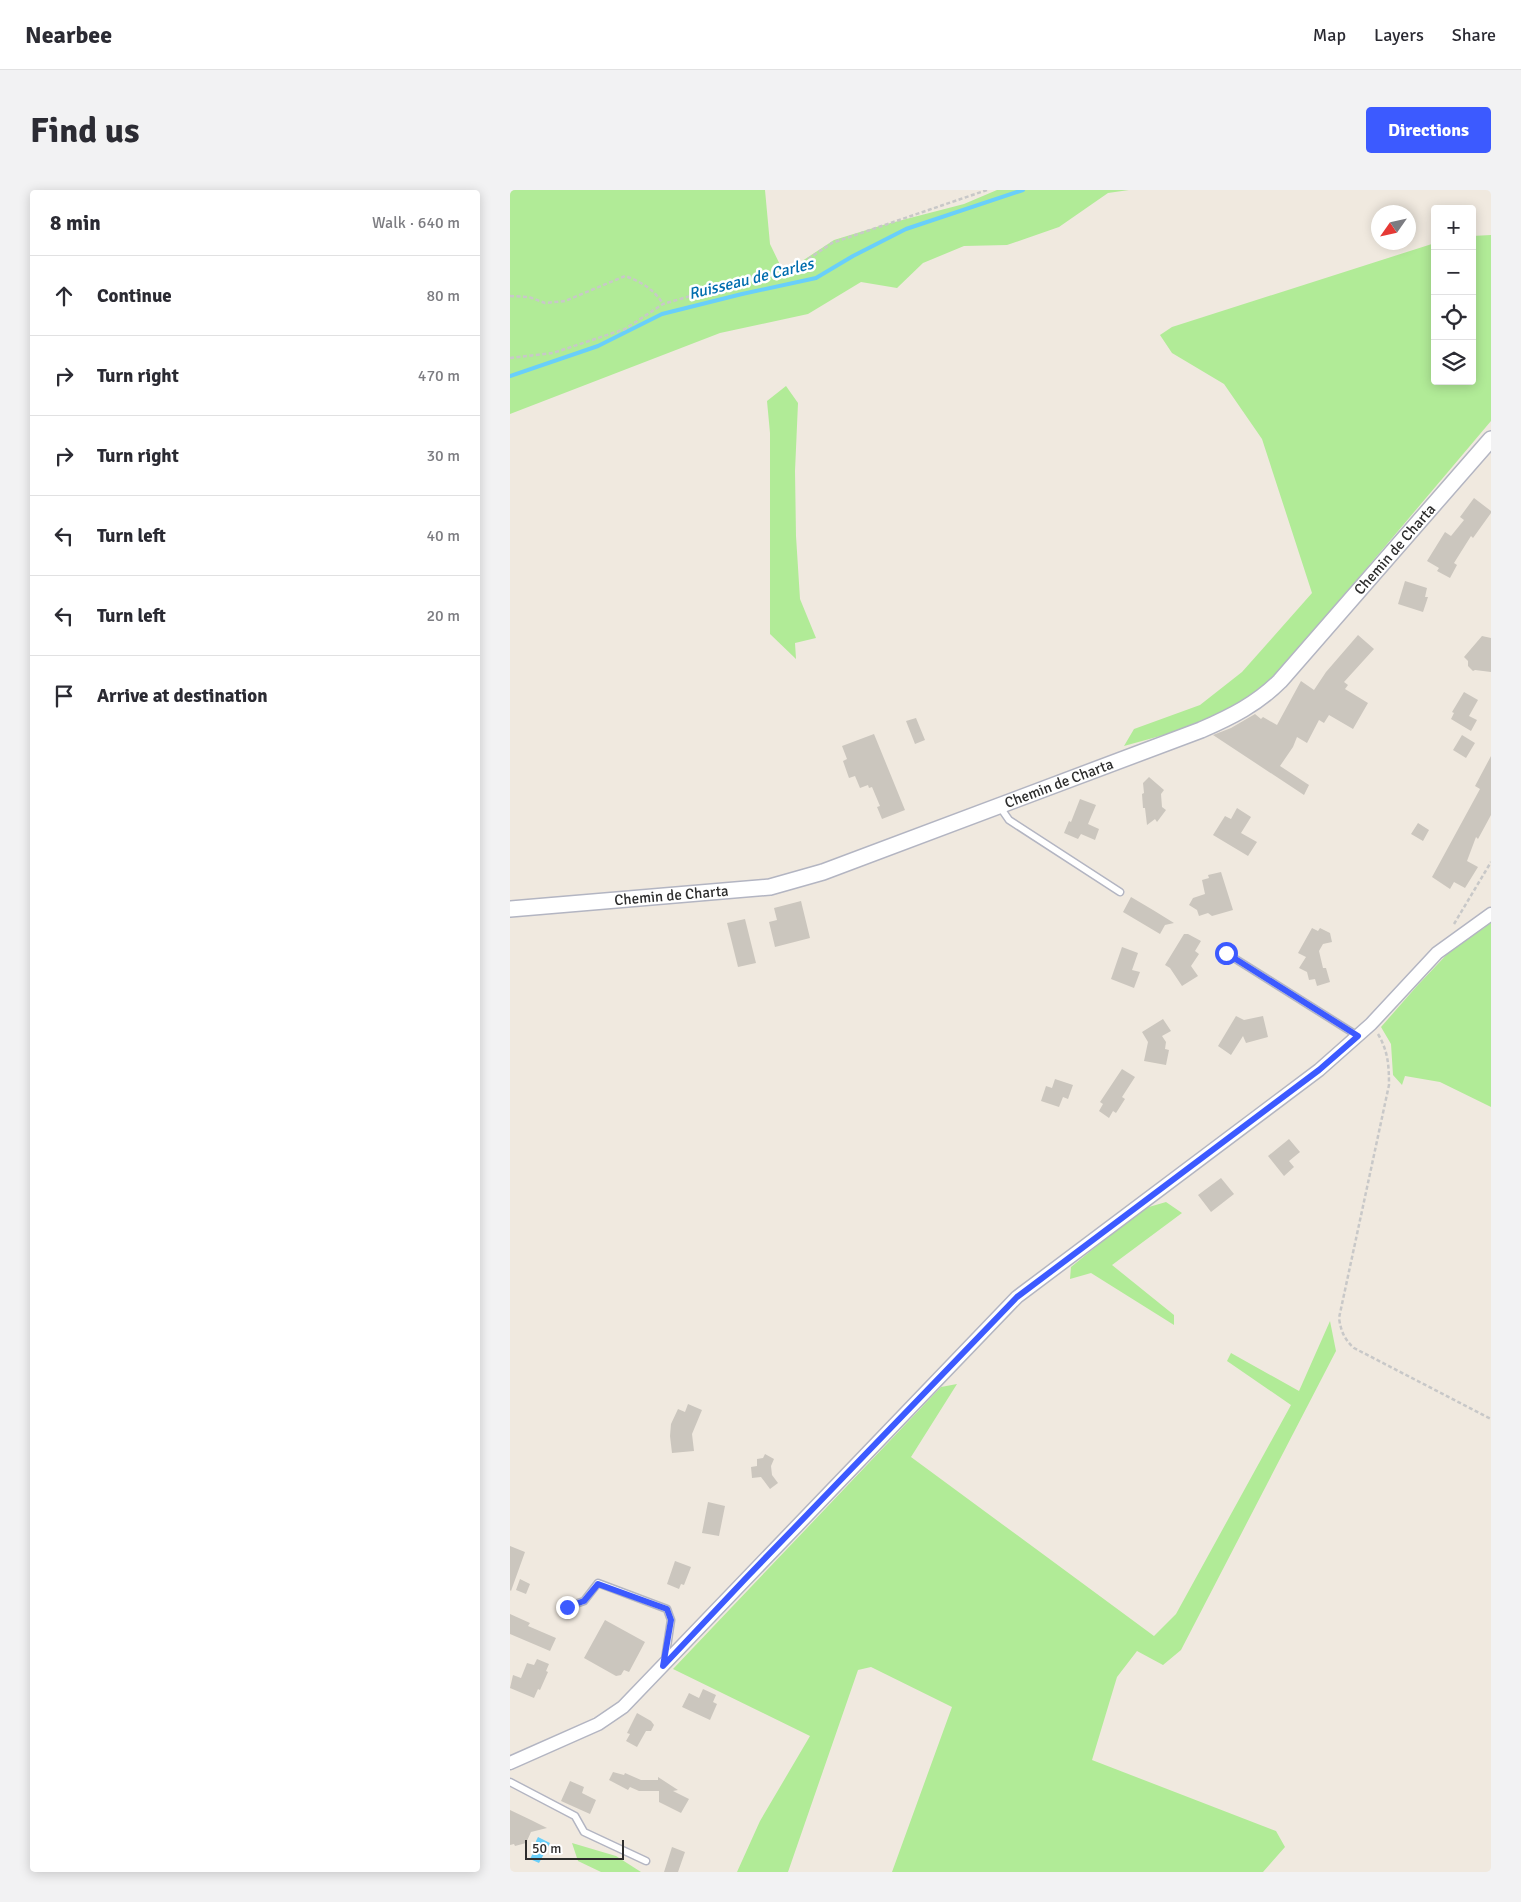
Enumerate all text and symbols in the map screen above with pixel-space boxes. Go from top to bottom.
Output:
text: Nearbee [25,20,112,50]
text: Map [1313,24,1346,46]
text: Layers [1374,24,1424,46]
text: Share [1452,24,1496,46]
button: Directions [1366,107,1491,153]
text: Find us [30,109,140,152]
north arrow [1371,205,1416,250]
map controls [1431,205,1476,385]
button: + [1431,205,1476,250]
text: 8 min [50,210,101,236]
text: Walk · 640 m [372,213,460,233]
button: − [1431,250,1476,295]
water label: Ruisseau de Carles [687,253,817,304]
icon: ahead [50,282,78,310]
text: Continue [97,284,172,308]
text: 80 m [426,286,460,306]
button: locate [1431,295,1476,340]
button: layers [1431,340,1476,385]
icon: right [50,362,78,390]
text: Turn right [97,364,179,388]
text: 470 m [418,366,460,386]
icon: right [50,442,78,470]
text: Turn right [97,444,179,468]
text: 30 m [426,446,460,466]
street label: Chemin de Charta [1350,500,1439,598]
icon: left [50,522,78,550]
text: Turn left [97,524,166,548]
text: 40 m [426,526,460,546]
icon: left [50,602,78,630]
text: Turn left [97,604,166,628]
text: 20 m [426,606,460,626]
icon: arrive [50,682,78,710]
text: Arrive at destination [97,684,268,708]
street label: Chemin de Charta [1002,755,1116,812]
street label: Chemin de Charta [614,882,729,909]
route start [1215,942,1238,965]
route end [556,1596,579,1619]
scale bar [525,1837,624,1860]
text: 50 m [532,1840,561,1857]

